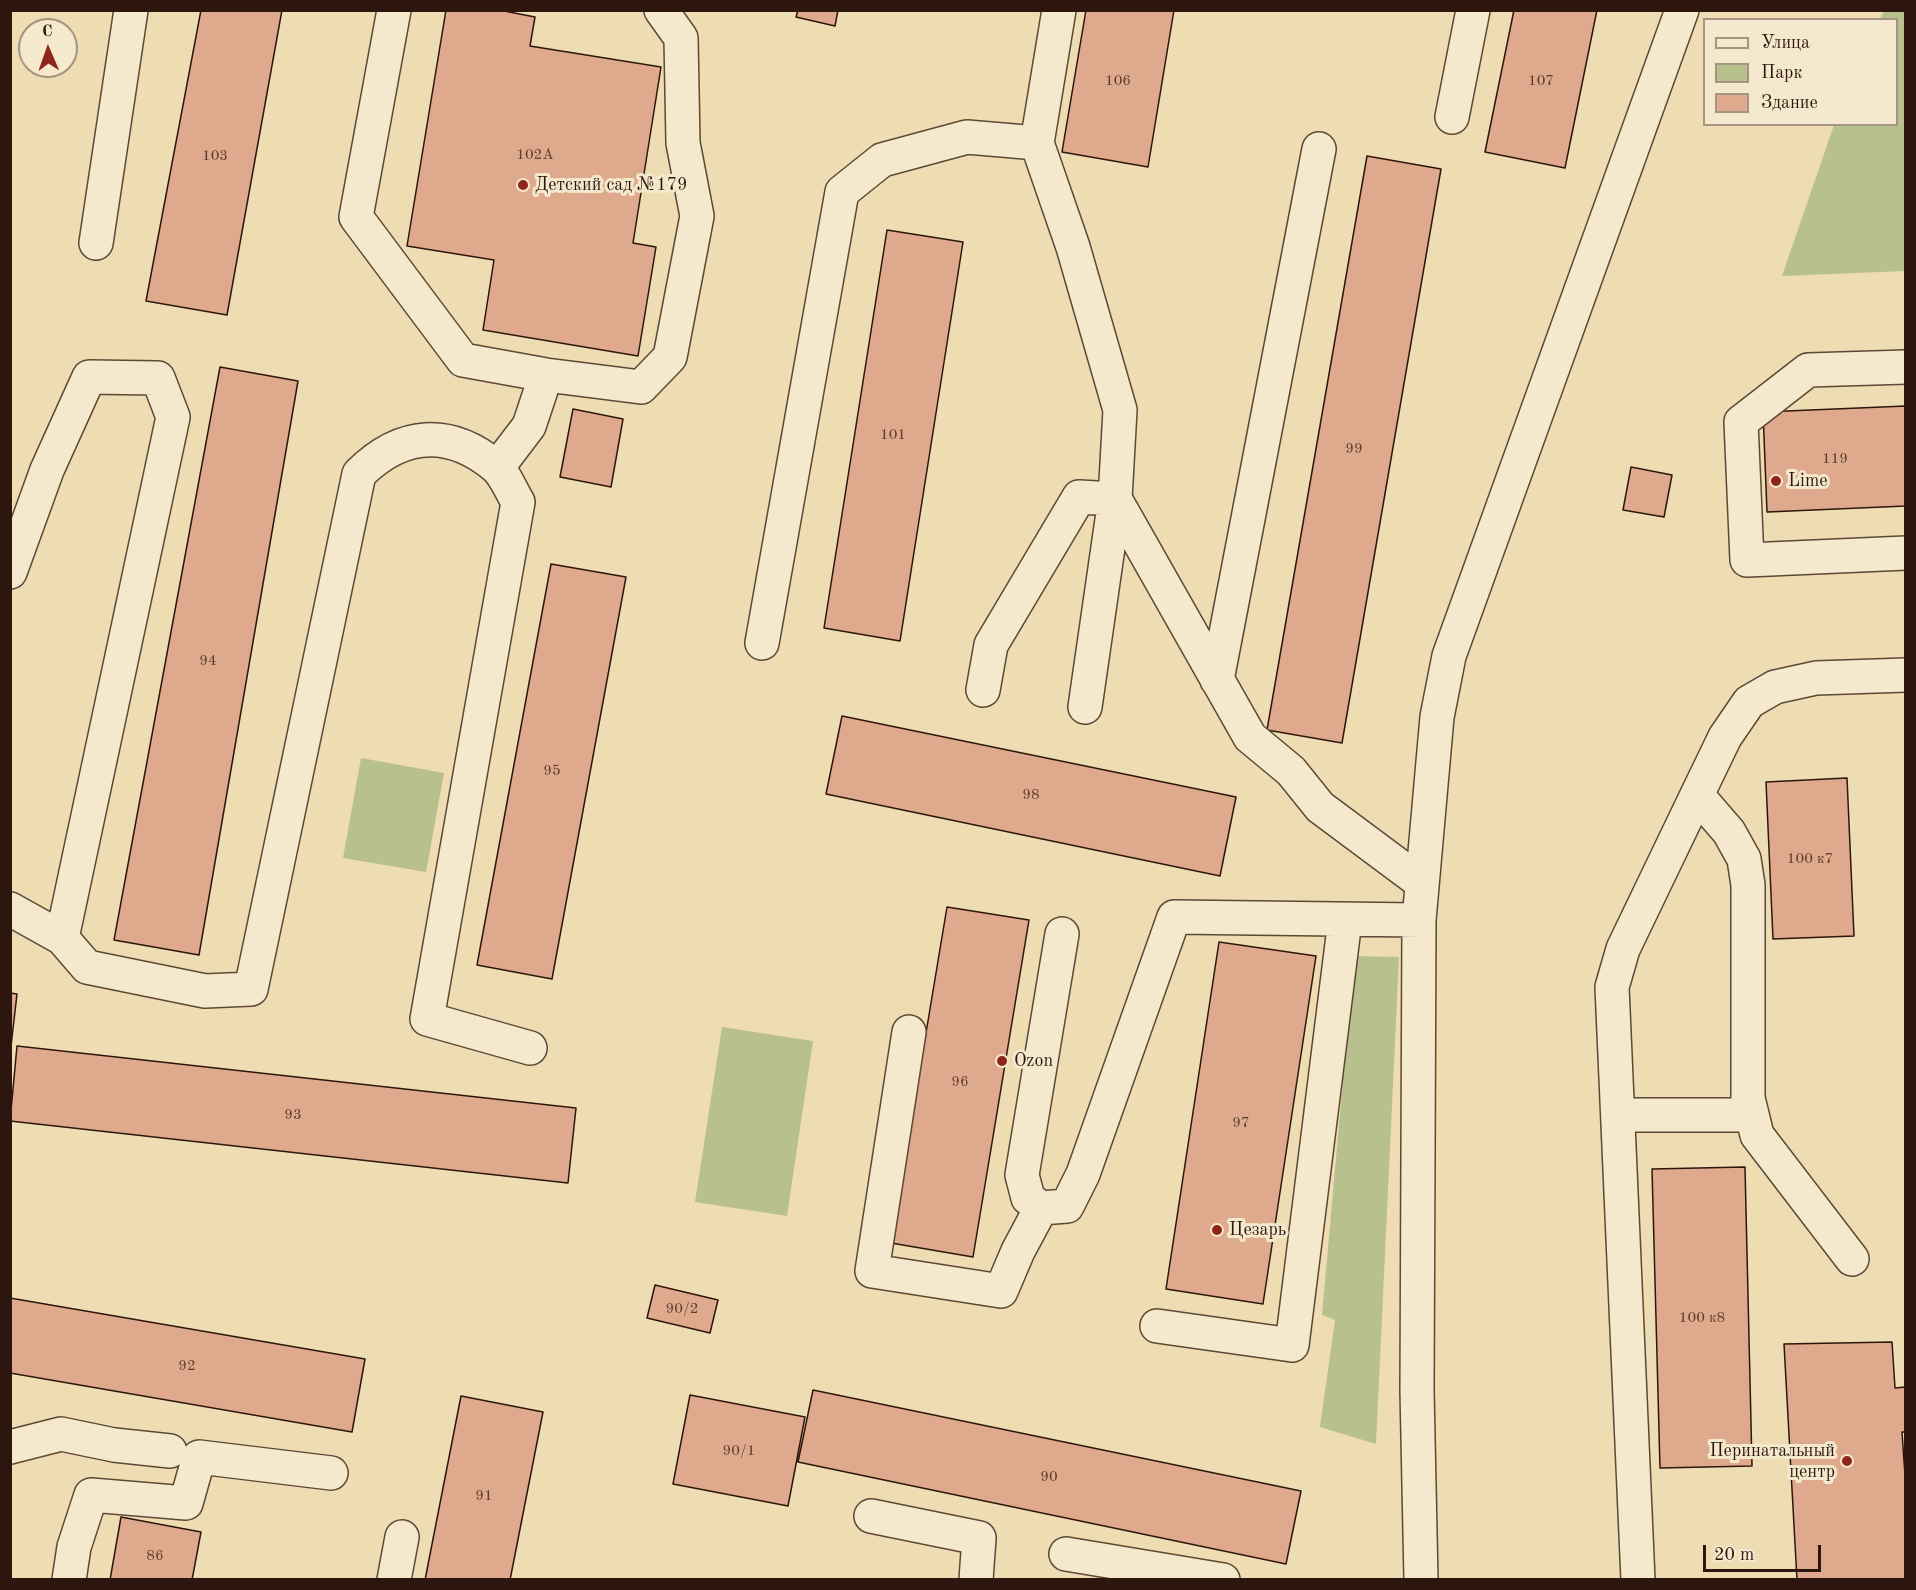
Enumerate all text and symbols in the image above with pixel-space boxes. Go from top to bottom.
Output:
north arrow [18,18,78,78]
legend [1703,18,1898,126]
text: С [42,24,53,40]
text: Улица [1761,34,1810,52]
text: Парк [1761,64,1802,82]
house number: 106 [1105,72,1131,90]
house number: 107 [1528,72,1554,90]
text: Здание [1761,94,1818,112]
house number: 102А [516,146,554,164]
house number: 103 [202,147,228,165]
place label: Детский сад №179 [535,174,688,196]
marker: Детский сад №179 [516,178,530,192]
house number: 101 [880,426,906,444]
house number: 99 [1345,440,1363,458]
house number: 119 [1822,450,1848,468]
place label: Lime [1788,470,1827,492]
marker: Lime [1769,474,1783,488]
house number: 94 [199,652,217,670]
house number: 95 [543,762,561,780]
house number: 98 [1022,786,1040,804]
house number: 100 к7 [1787,850,1833,868]
place label: Ozon [1014,1050,1053,1072]
marker: Ozon [995,1054,1009,1068]
house number: 96 [951,1073,969,1091]
house number: 93 [284,1106,302,1124]
house number: 97 [1232,1114,1250,1132]
place label: Цезарь [1229,1219,1286,1241]
marker: Цезарь [1210,1223,1224,1237]
house number: 90/2 [666,1300,698,1318]
house number: 100 к8 [1679,1309,1725,1327]
house number: 92 [178,1357,196,1375]
place label: Перинатальный центр [1709,1440,1835,1482]
house number: 90/1 [723,1442,755,1460]
marker: Перинатальный центр [1840,1454,1854,1468]
house number: 90 [1040,1468,1058,1486]
house number: 91 [475,1487,493,1505]
scale bar [1706,1533,1824,1571]
text: 20 m [1714,1546,1754,1564]
house number: 86 [146,1547,164,1565]

